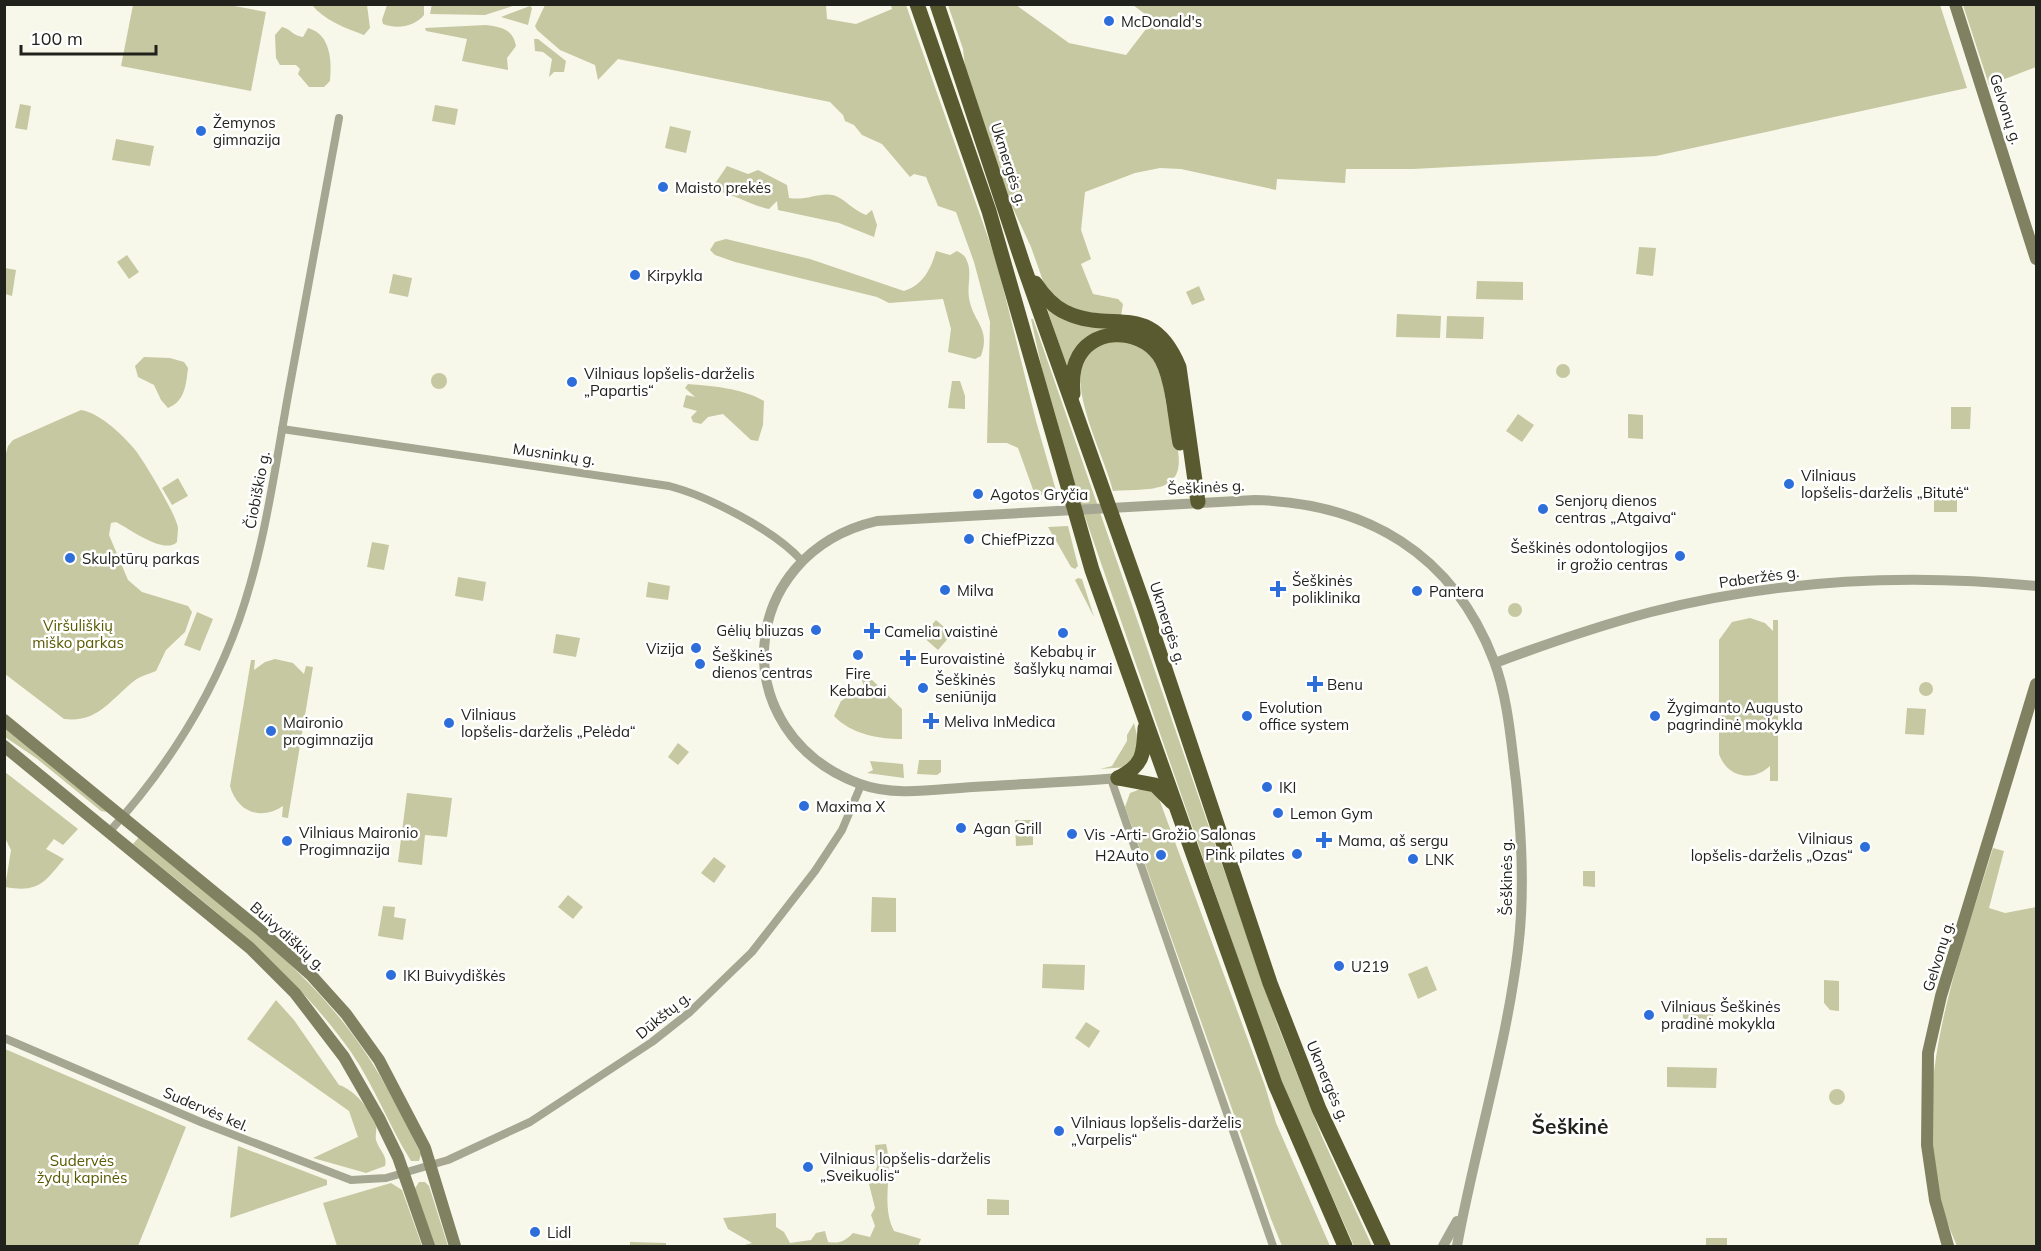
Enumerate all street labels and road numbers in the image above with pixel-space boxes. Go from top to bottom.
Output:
street label: Gelvonų g. [1986,71,2026,147]
street label: Ukmergės g. [987,120,1031,208]
street label: Musninkų g. [512,439,596,469]
street label: Čiobiškio g. [240,450,274,530]
street label: Šeškinės g. [1167,475,1245,499]
street label: Paberžės g. [1718,562,1800,592]
street label: Ukmergės g. [1146,579,1190,667]
street label: Šeškinės g. [1497,838,1516,916]
street label: Buivydiškių g. [246,897,330,975]
street label: Gelvonų g. [1918,918,1958,994]
street label: Dūkštų g. [632,987,694,1043]
street label: Ukmergės g. [1302,1038,1354,1124]
street label: Sudervės kel. [160,1082,252,1136]

